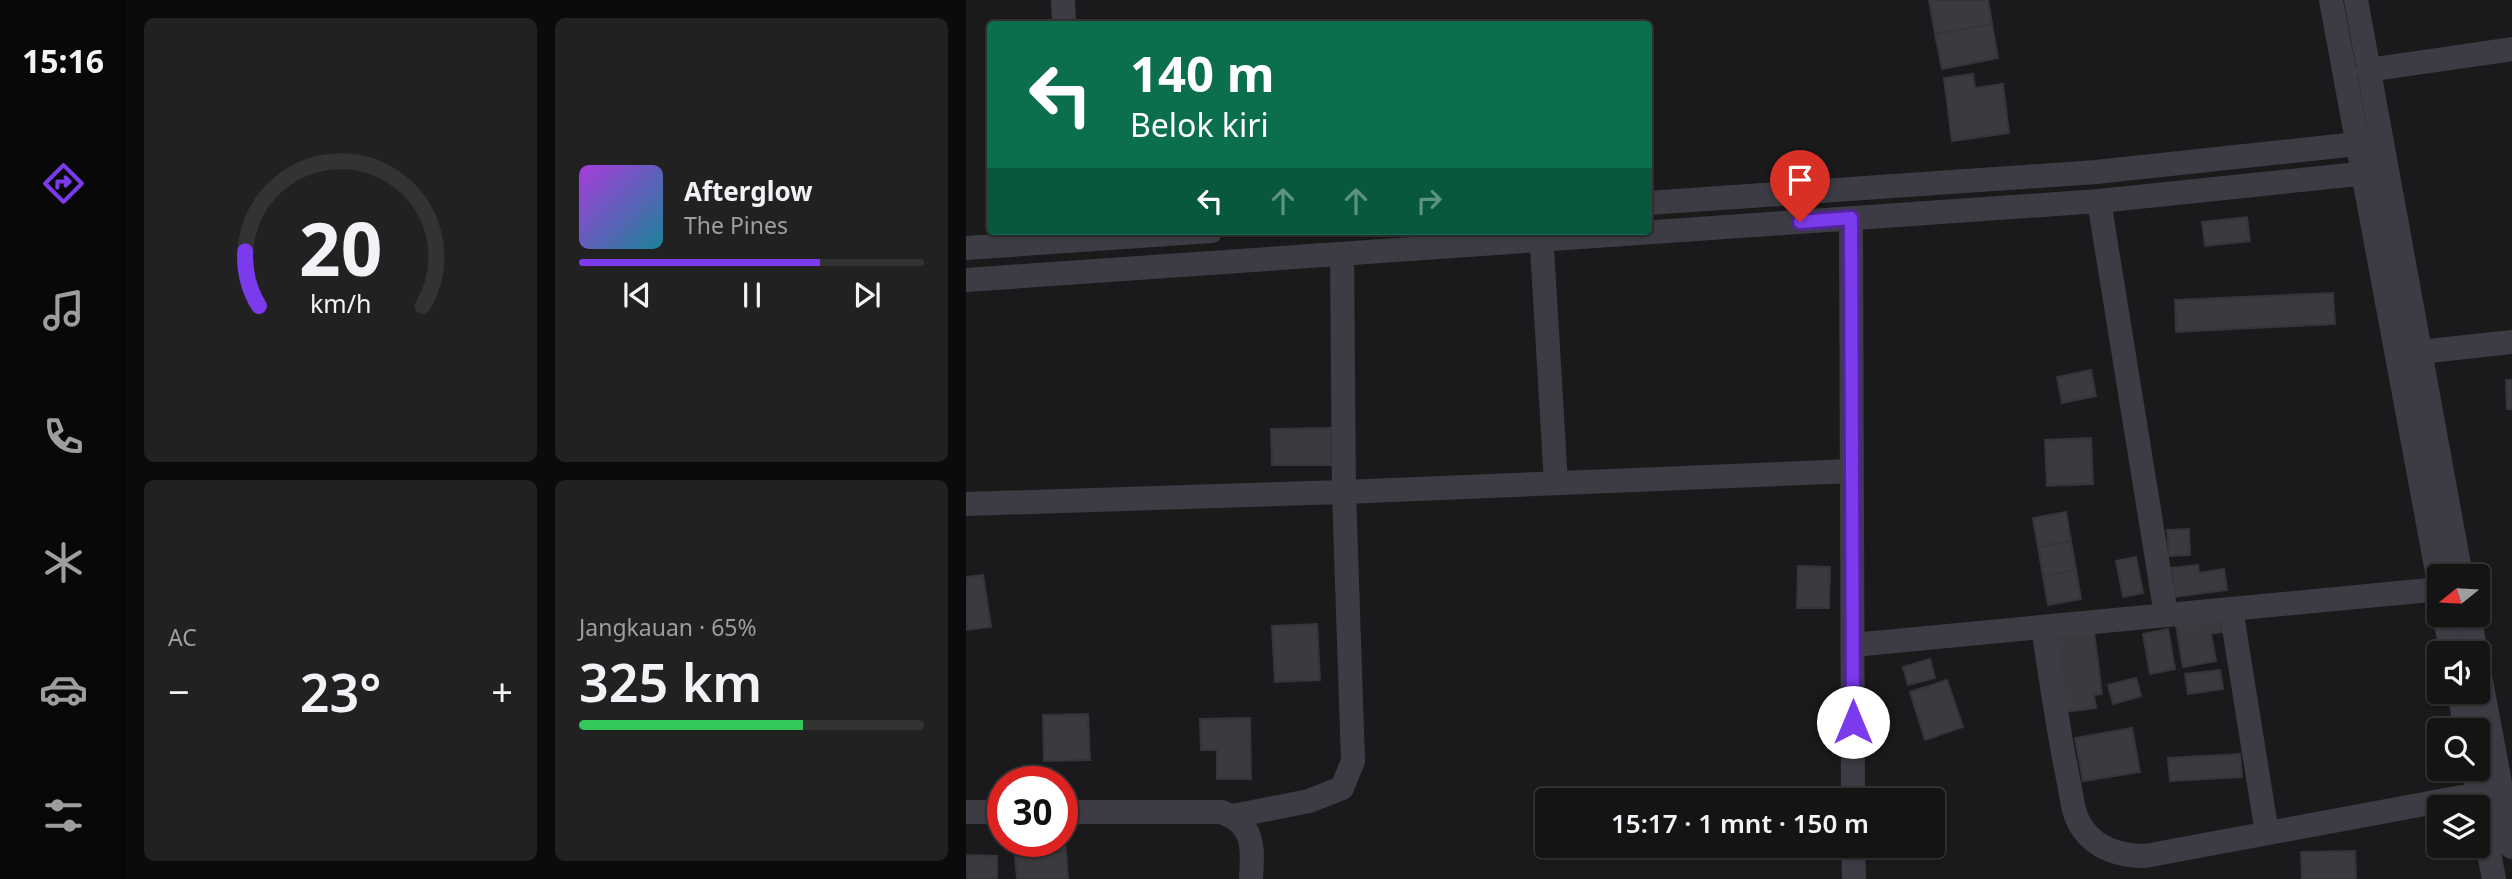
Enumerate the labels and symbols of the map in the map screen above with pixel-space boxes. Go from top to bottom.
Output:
pin [1770,150,1830,222]
north arrow [2427,564,2490,626]
position arrow [1816,685,1890,759]
speed limit sign: 30 [987,766,1078,857]

